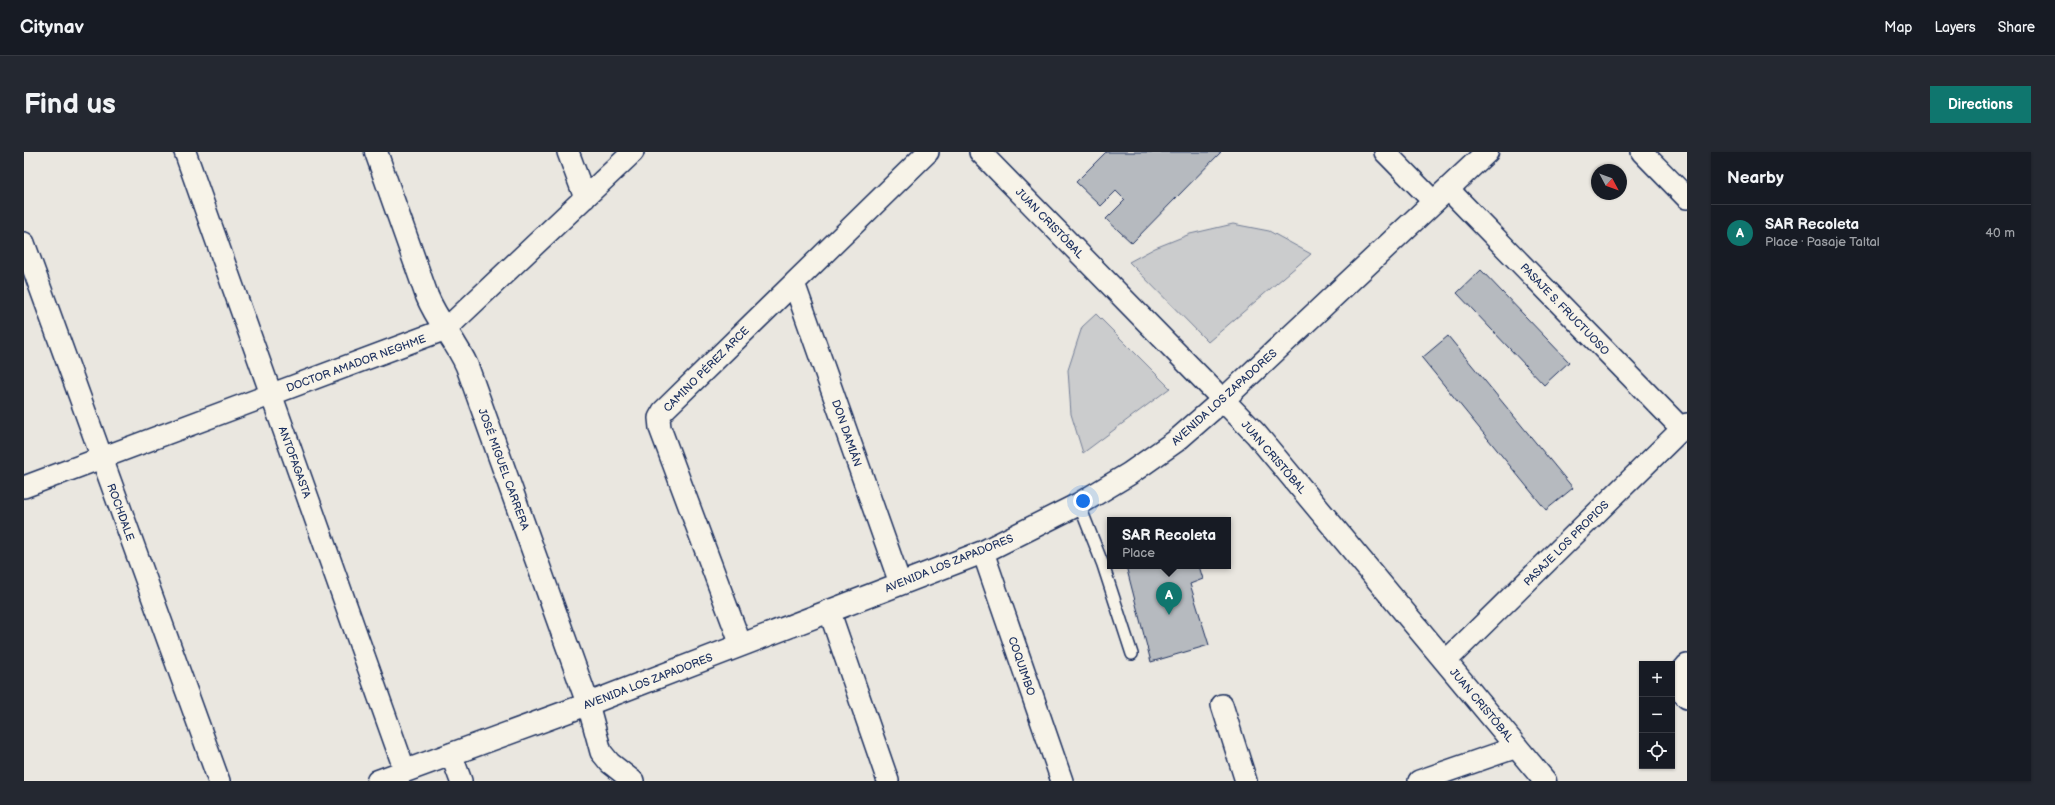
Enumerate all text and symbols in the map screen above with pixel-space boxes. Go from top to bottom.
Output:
text: Citynav [20,16,84,39]
text: Map [1884,19,1912,36]
text: Layers [1934,19,1976,36]
text: Share [1998,19,2035,36]
button: Directions [1930,86,2031,123]
text: Find us [24,88,116,121]
north arrow [1591,164,1627,200]
text: Nearby [1727,168,1784,188]
street label: JUAN CRISTÓBAL [1013,185,1088,262]
text: SAR Recoleta [1765,215,1859,234]
text: A [1736,225,1744,241]
text: 40 m [1985,225,2015,241]
text: Place · Pasaje Taltal [1765,234,1880,250]
street label: PASAJE S. FRUCTUOSO [1518,261,1612,358]
street label: CAMINO PÉREZ ARCE [660,323,752,415]
street label: DOCTOR AMADOR NEGHME [285,332,428,395]
street label: AVENIDA LOS ZAPADORES [1169,346,1280,448]
street label: DON DAMIÁN [829,398,865,468]
street label: JOSÉ MIGUEL CARRERA [475,406,533,532]
street label: JUAN CRISTÓBAL [1238,418,1310,497]
street label: ANTOFAGASTA [276,425,314,500]
street label: ROCHDALE [104,482,137,543]
your location [1073,491,1093,511]
street label: PASAJE LOS PROPIOS [1521,498,1612,589]
popup [1107,517,1231,569]
text: SAR Recoleta [1122,526,1216,545]
street label: AVENIDA LOS ZAPADORES [883,532,1016,595]
text: Place [1122,545,1155,561]
pin: A [1156,582,1182,615]
street label: COQUIMBO [1005,635,1038,697]
street label: AVENIDA LOS ZAPADORES [582,651,715,712]
map controls [1639,661,1675,769]
button: + [1639,661,1675,697]
street label: JUAN CRISTÓBAL [1447,665,1517,745]
button: − [1639,697,1675,733]
button: locate [1639,733,1675,769]

